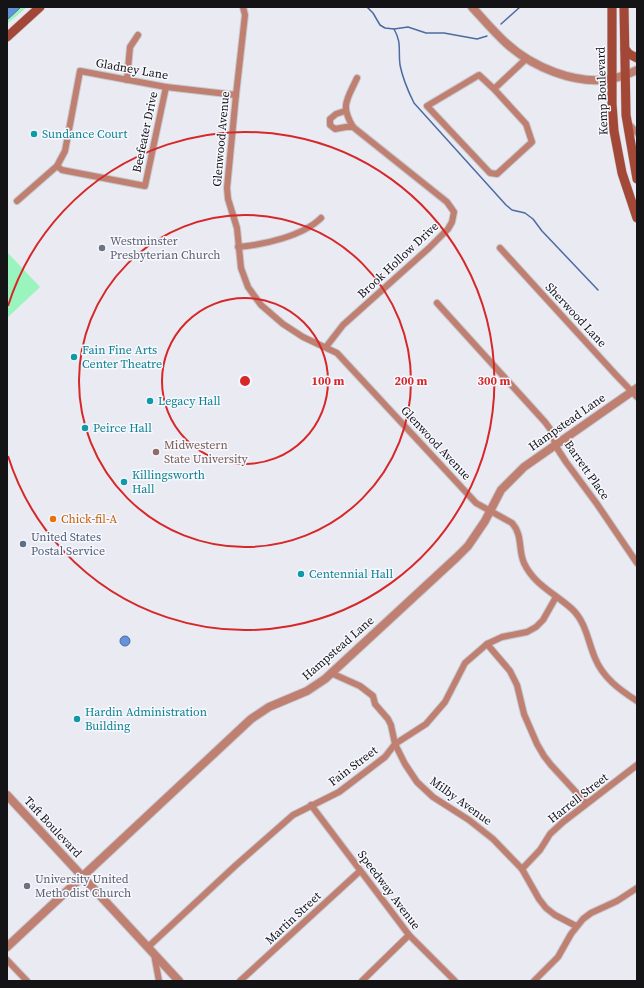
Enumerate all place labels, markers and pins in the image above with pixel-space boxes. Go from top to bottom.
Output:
place label: Sundance Court [42,126,127,142]
marker: Sundance Court [29,129,39,139]
place label: Westminster Presbyterian Church [110,233,221,263]
marker: Westminster Presbyterian Church [97,243,107,253]
place label: Fain Fine Arts Center Theatre [82,342,162,372]
marker: Fain Fine Arts Center Theatre [69,352,79,362]
centre of rings [238,374,252,388]
place label: Legacy Hall [158,393,221,409]
marker: Legacy Hall [145,396,155,406]
place label: Peirce Hall [93,420,152,436]
marker: Peirce Hall [80,423,90,433]
place label: Midwestern State University [164,437,248,467]
marker: Midwestern State University [151,447,161,457]
place label: Killingsworth Hall [132,467,205,497]
marker: Killingsworth Hall [119,477,129,487]
place label: Chick-fil-A [61,511,117,527]
marker: Chick-fil-A [48,514,58,524]
place label: United States Postal Service [31,529,105,559]
marker: United States Postal Service [18,539,28,549]
place label: Centennial Hall [309,566,393,582]
marker: Centennial Hall [296,569,306,579]
place label: Hardin Administration Building [85,704,207,734]
marker: Hardin Administration Building [72,714,82,724]
place label: University United Methodist Church [35,871,131,901]
marker: University United Methodist Church [22,881,32,891]

